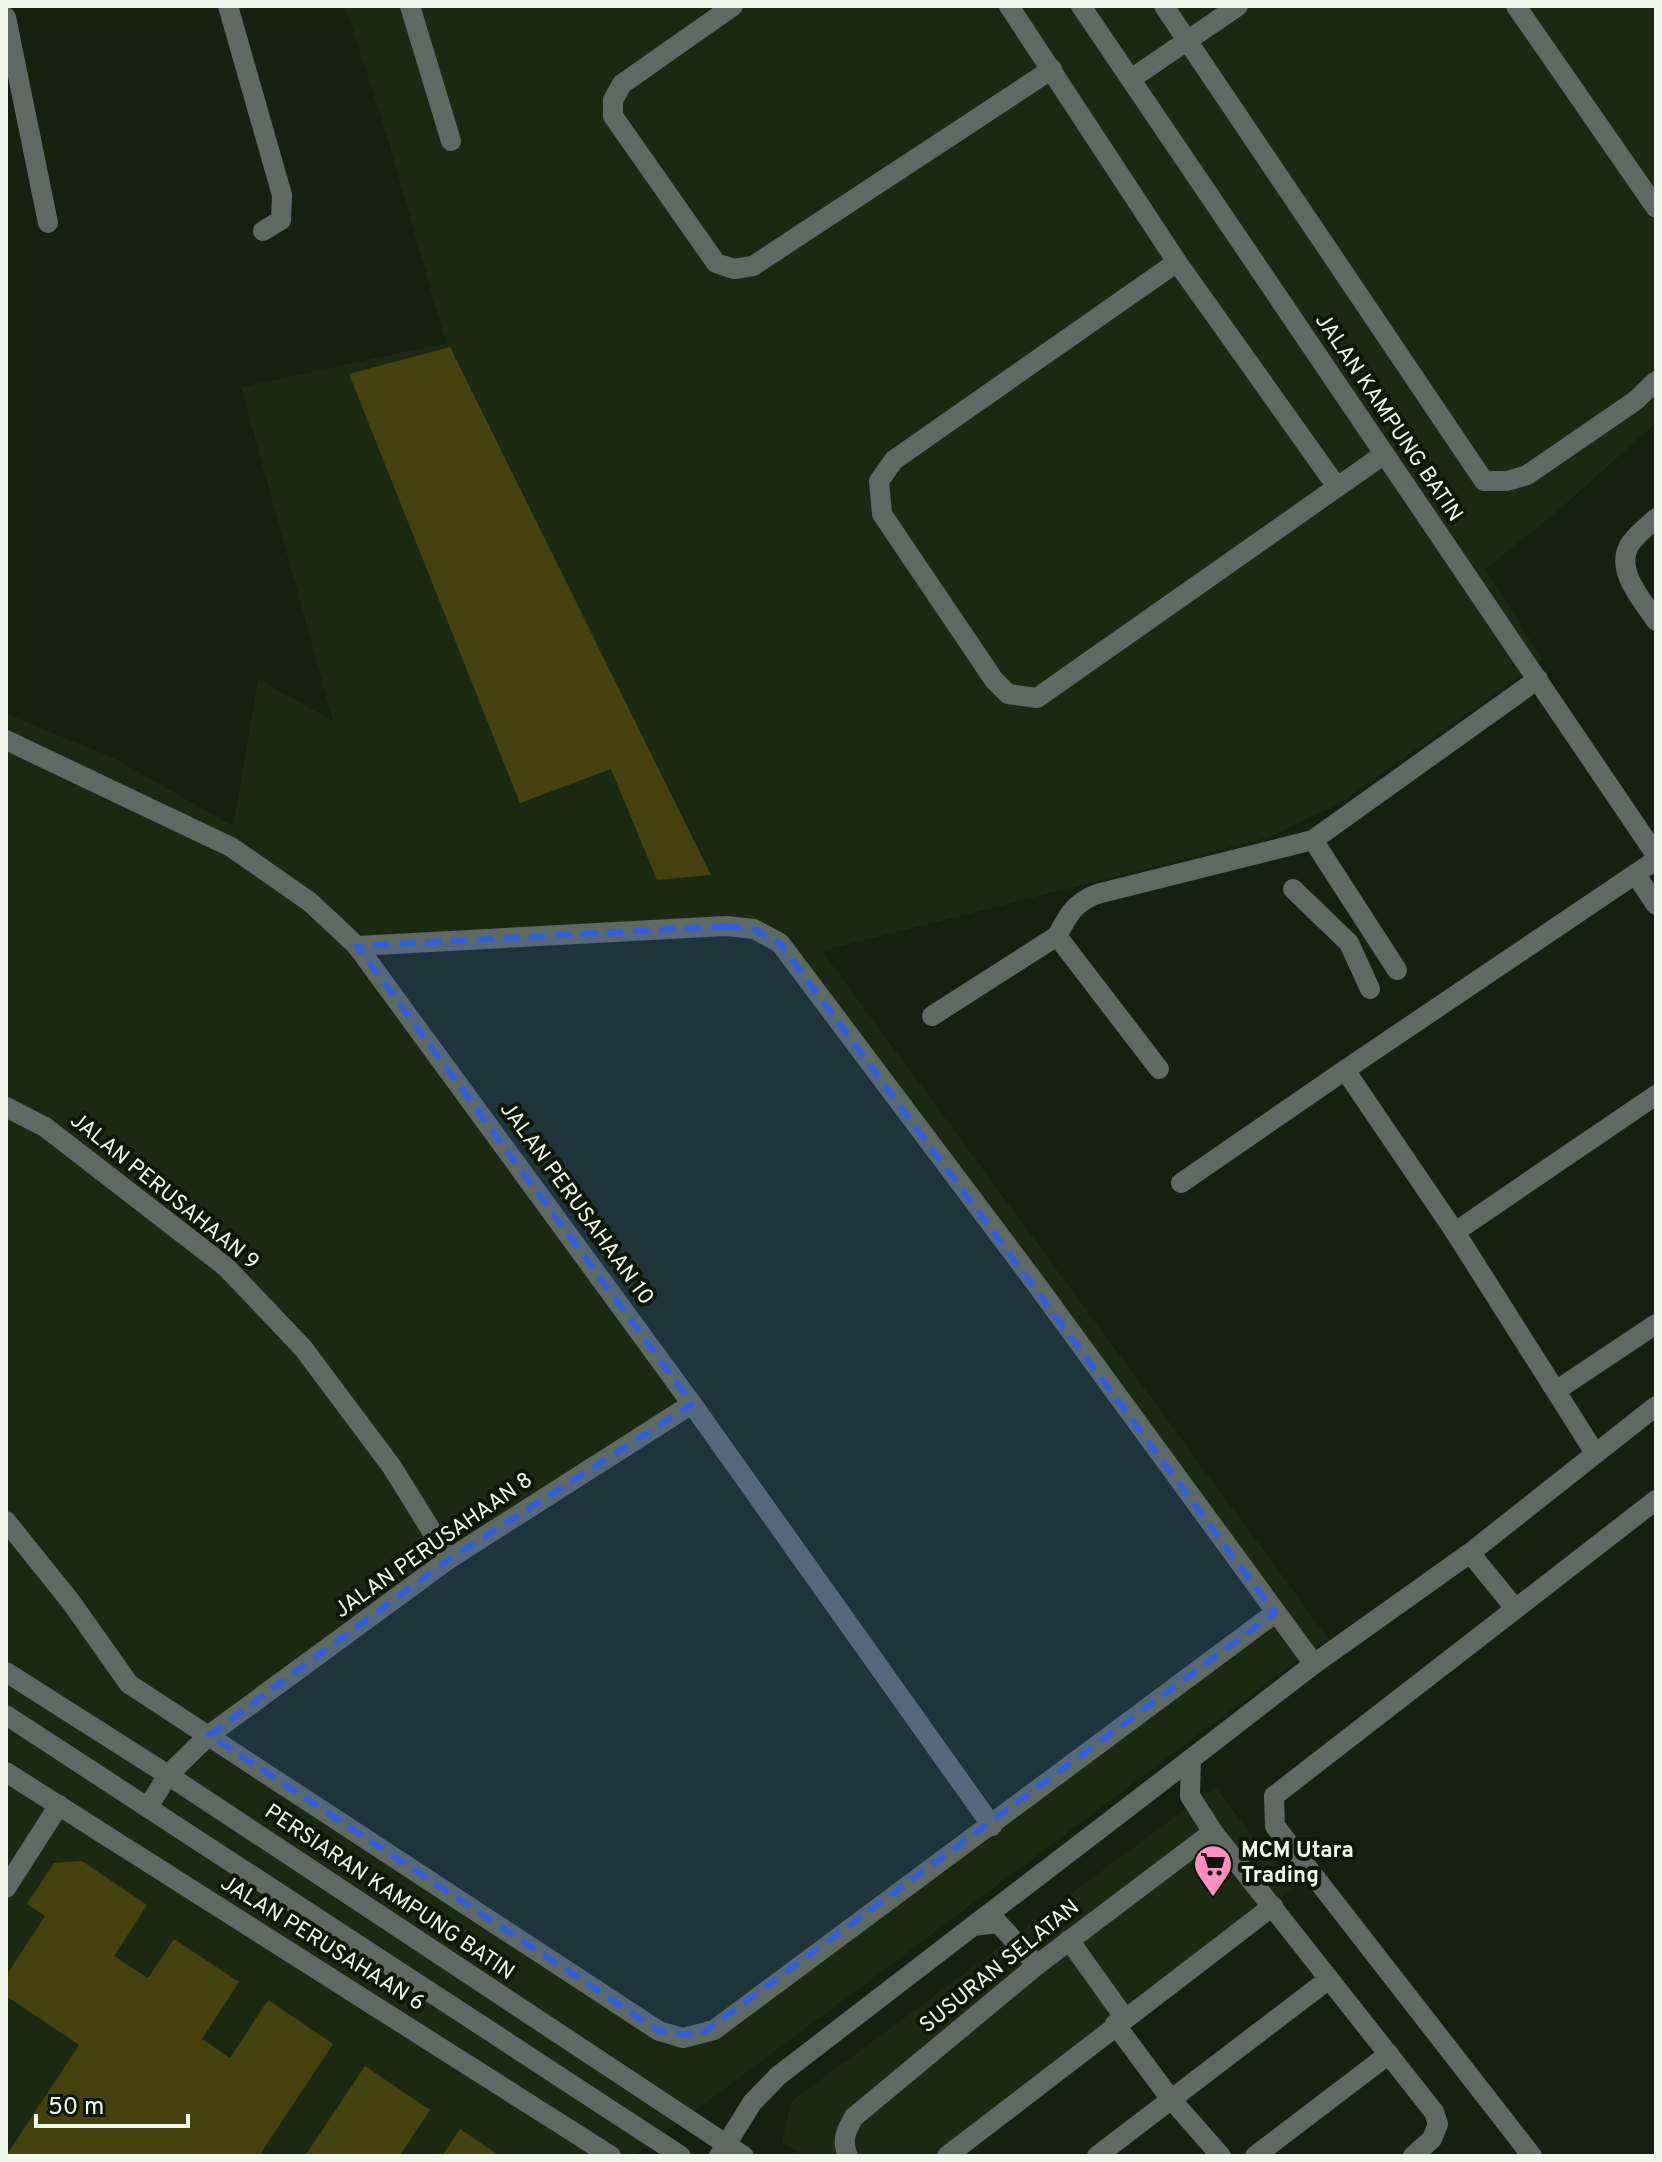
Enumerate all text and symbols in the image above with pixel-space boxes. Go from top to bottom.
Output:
street label: JALAN KAMPUNG BATIN [1308,309,1468,527]
street label: JALAN PERUSAHAAN 10 [493,1097,659,1311]
street label: JALAN PERUSAHAAN 9 [64,1107,264,1277]
street label: JALAN PERUSAHAAN 8 [330,1467,538,1625]
street label: PERSIARAN KAMPUNG BATIN [259,1799,519,1987]
place label: MCM Utara Trading [1241,1838,1354,1890]
supermarket icon: MCM Utara Trading [1192,1843,1234,1898]
street label: JALAN PERUSAHAAN 6 [215,1870,429,2018]
street label: SUSURAN SELATAN [915,1894,1085,2040]
scale bar [36,2078,188,2128]
text: 50 m [48,2093,104,2123]

